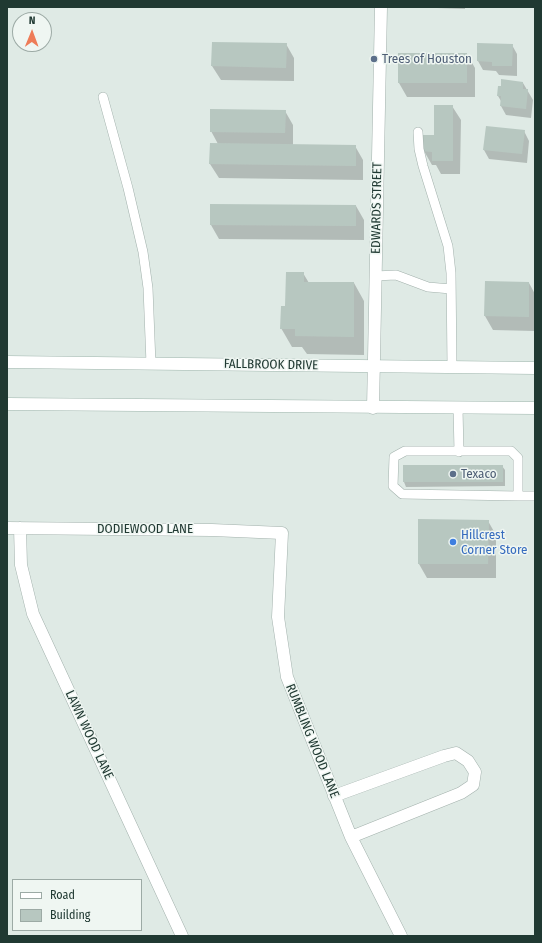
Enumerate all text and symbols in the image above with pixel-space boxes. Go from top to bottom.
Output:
north arrow [12,12,52,52]
text: N [29,14,36,27]
place label: Trees of Houston [382,51,472,67]
marker: Trees of Houston [369,54,379,64]
street label: EDWARDS STREET [368,162,386,254]
street label: FALLBROOK DRIVE [224,356,318,374]
place label: Texaco [461,466,497,482]
marker: Texaco [448,469,458,479]
street label: DODIEWOOD LANE [97,521,193,537]
place label: Hillcrest Corner Store [461,527,528,558]
marker: Hillcrest Corner Store [448,537,458,547]
street label: RUMBLING WOOD LANE [282,682,342,800]
street label: LAWN WOOD LANE [62,688,116,782]
legend [12,879,142,931]
text: Road [50,888,75,902]
text: Building [50,908,90,922]

